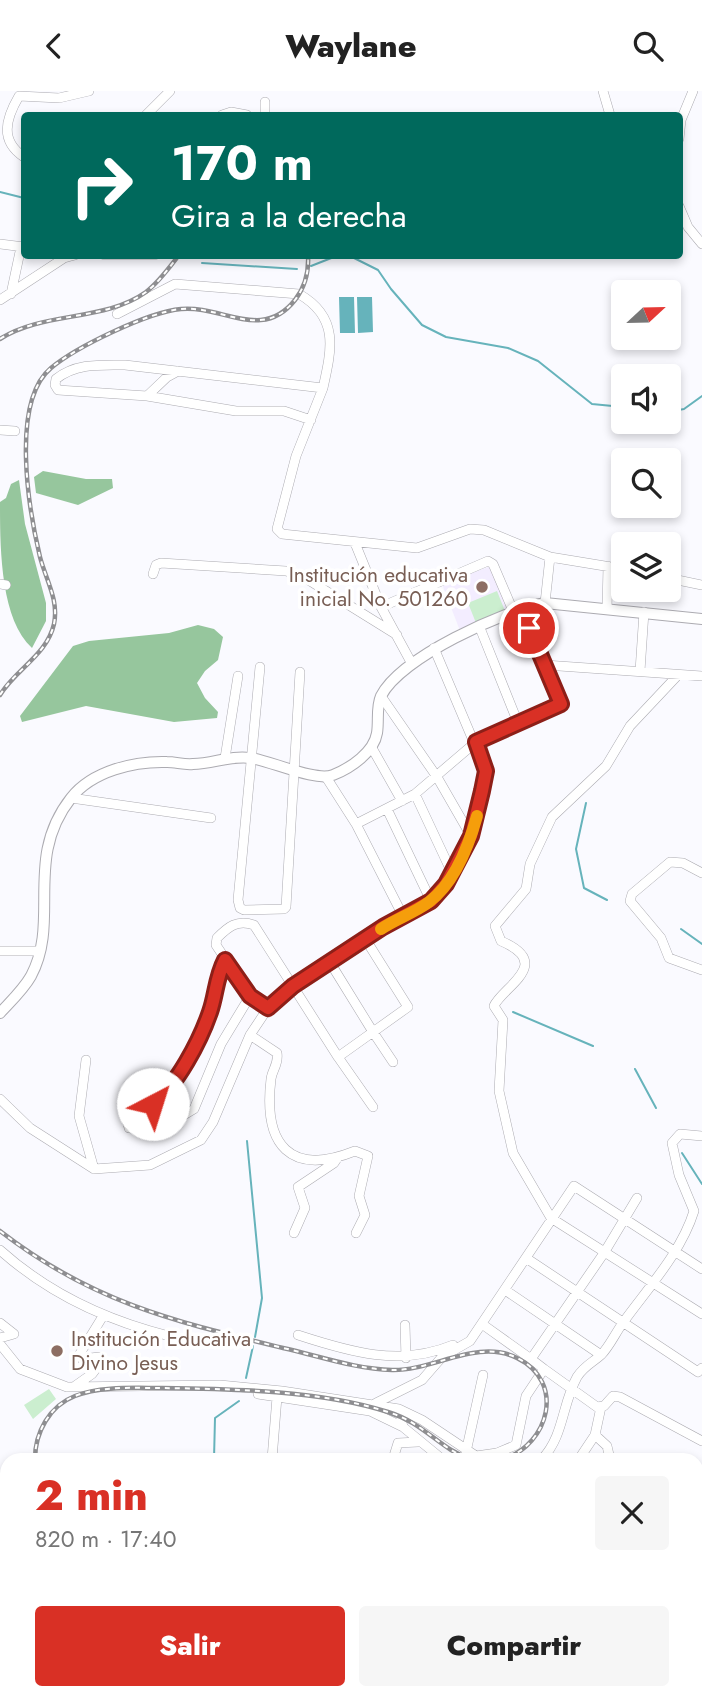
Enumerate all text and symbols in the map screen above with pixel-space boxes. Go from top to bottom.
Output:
text: Waylane [285,23,417,69]
icon: back [35,27,73,65]
icon: search [629,27,667,65]
text: 170 m [171,128,313,198]
icon: right [56,140,147,231]
text: Gira a la derecha [171,193,407,239]
north arrow [611,280,681,350]
map controls [611,280,681,602]
button: sound [611,364,681,434]
button: search [611,448,681,518]
button: layers [611,532,681,602]
place label: Institución educativa inicial No. 501260 [289,560,468,614]
marker: Institución educativa inicial No. 501260 [474,579,490,595]
pin [499,598,559,658]
icon: arrive [510,609,548,647]
position arrow [116,1067,190,1141]
place label: Institución Educativa Divino Jesus [71,1324,251,1378]
marker: Institución Educativa Divino Jesus [49,1343,65,1359]
text: 2 min [35,1465,148,1526]
button: close [595,1476,669,1550]
text: 820 m · 17:40 [35,1522,177,1556]
button: Salir [35,1606,345,1686]
button: Compartir [359,1606,669,1686]

